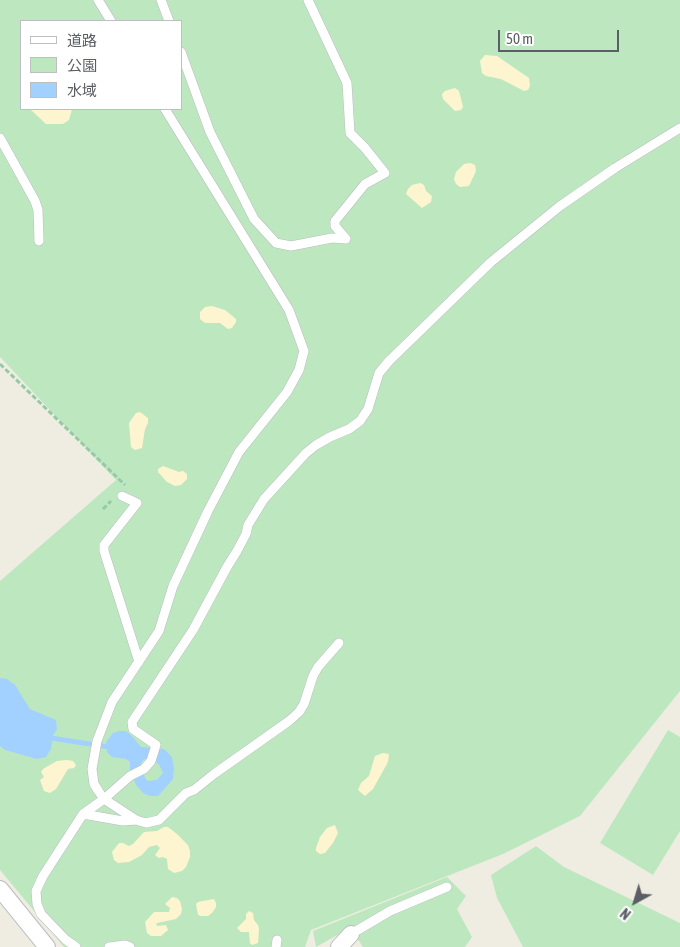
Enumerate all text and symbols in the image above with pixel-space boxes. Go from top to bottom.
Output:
legend [20,20,182,110]
scale bar [500,20,621,52]
text: 50 m [506,30,533,47]
text: 道路 [67,32,97,49]
text: 公園 [67,57,97,74]
text: 水域 [67,82,97,99]
north arrow [610,877,660,927]
text: N [617,905,634,922]

